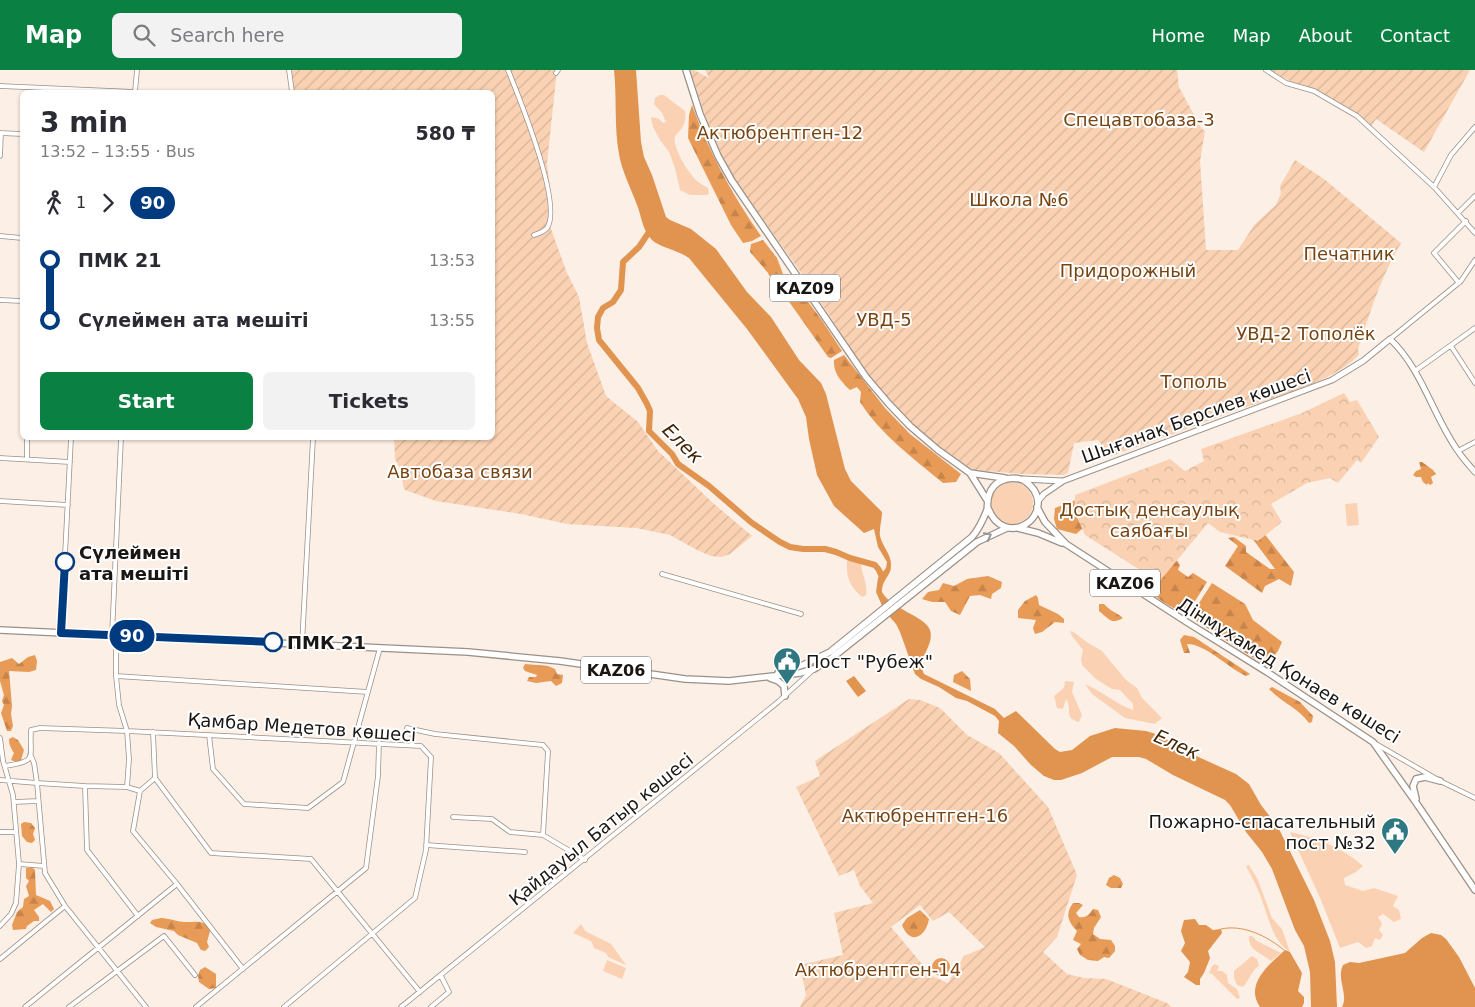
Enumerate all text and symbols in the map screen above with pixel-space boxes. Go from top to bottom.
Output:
search box [112,13,462,58]
text: Map [25,21,82,49]
icon: search [130,21,158,49]
text: Search here [170,24,284,46]
text: Home [1152,25,1205,46]
text: Map [1233,25,1271,46]
text: About [1299,25,1352,46]
text: Contact [1380,25,1450,46]
text: 3 min [40,106,128,139]
park label: Спецавтобаза-3 [1063,109,1215,130]
text: 580 ₸ [416,122,475,144]
park label: Актюбрентген-12 [697,122,863,143]
text: 13:52 – 13:55 · Bus [40,142,195,161]
icon: walk [40,189,68,217]
icon: forward [94,189,122,217]
park label: Школа №6 [969,189,1069,210]
text: 90 [140,192,165,213]
text: 1 [76,193,86,212]
park label: Печатник [1303,243,1395,264]
text: ПМК 21 [78,249,161,271]
text: 13:53 [429,251,475,270]
park label: Придорожный [1060,260,1196,281]
road number: KAZ09 [770,274,840,302]
text: Сүлеймен ата мешіті [78,309,309,331]
park label: УВД-5 [856,309,912,330]
text: 13:55 [429,311,475,330]
park label: УВД-2 Тополёк [1236,323,1376,344]
street label: Шығанақ Берсиев көшесі [1078,365,1314,467]
park label: Тополь [1160,371,1227,392]
button: Start [40,372,253,430]
button: Tickets [263,372,475,430]
water label: Елек [658,418,708,468]
park label: Автобаза связи [387,461,533,482]
park label: Достық денсаулық саябағы [1059,499,1239,541]
one-way arrow [983,533,992,543]
place label: Сүлеймен ата мешіті [79,542,189,584]
marker: Сүлеймен ата мешіті [55,552,75,572]
road number: KАZ06 [1090,569,1160,596]
street label: Дінмұхамед Қонаев көшесі [1174,593,1404,747]
line badge: 90 [110,620,154,652]
text: 90 [119,625,145,646]
marker: ПМК 21 [263,632,283,652]
place label: ПМК 21 [287,632,366,653]
public building icon: Пост "Рубеж" [772,646,802,685]
place label: Пост "Рубеж" [806,651,933,672]
road number: KАZ06 [581,656,651,684]
street label: Қамбар Медетов көшесі [187,709,417,745]
water label: Елек [1151,724,1204,764]
street label: Қайдауыл Батыр көшесі [505,748,697,910]
park label: Актюбрентген-16 [842,805,1008,826]
place label: Пожарно-спасательный пост №32 [1149,811,1376,853]
public building icon: Пожарно-спасательный пост №32 [1380,816,1410,855]
park label: Актюбрентген-14 [795,959,961,980]

